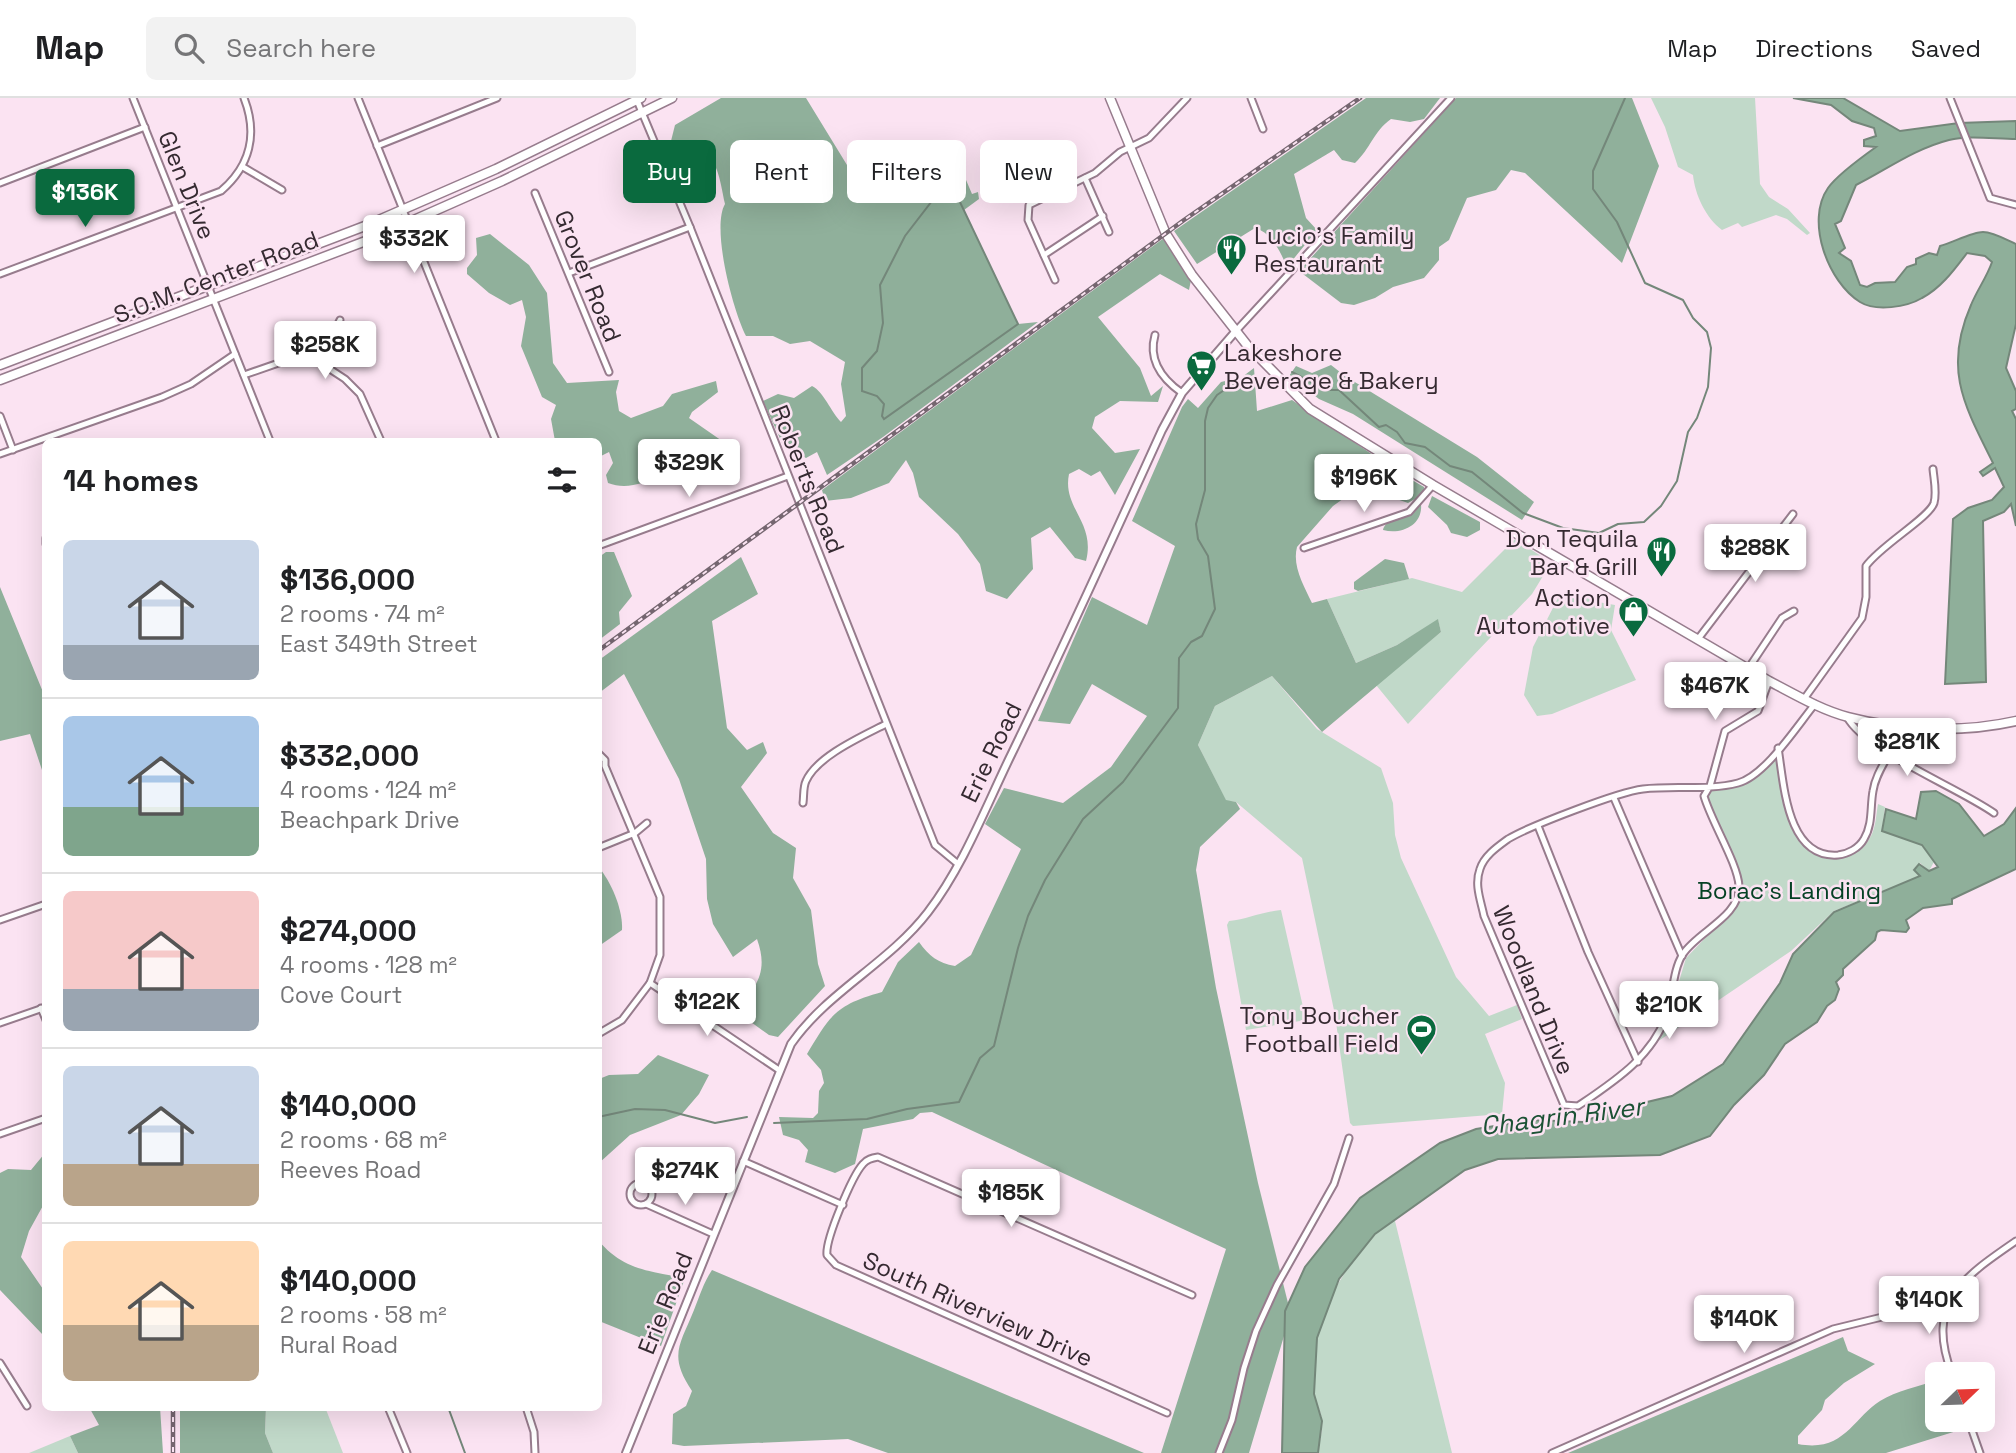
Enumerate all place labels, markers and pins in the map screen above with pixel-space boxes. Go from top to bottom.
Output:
pin: $136K [36,170,134,229]
pin: $332K [365,216,463,275]
place label: Lucio's Family Restaurant [1254,220,1414,279]
restaurant icon: Lucio's Family Restaurant [1214,232,1248,276]
pin: $258K [276,322,374,381]
place label: Lakeshore Beverage & Bakery [1224,337,1439,396]
supermarket icon: Lakeshore Beverage & Bakery [1184,349,1218,393]
pin: $329K [640,440,738,499]
pin: $196K [1315,454,1413,514]
place label: Don Tequila Bar & Grill [1505,523,1638,582]
pin: $288K [1706,524,1804,584]
restaurant icon: Don Tequila Bar & Grill [1644,535,1678,579]
place label: Action Automotive [1476,582,1610,641]
shop icon: Action Automotive [1616,594,1650,638]
pin: $467K [1666,662,1764,722]
pin: $281K [1858,718,1956,778]
pin: $122K [658,978,756,1038]
pin: $210K [1620,982,1718,1041]
place label: Tony Boucher Football Field [1239,1000,1399,1059]
sports icon: Tony Boucher Football Field [1405,1012,1439,1056]
pin: $274K [636,1148,734,1207]
pin: $185K [962,1170,1060,1229]
pin: $140K [1880,1276,1978,1336]
pin: $140K [1695,1296,1793,1355]

